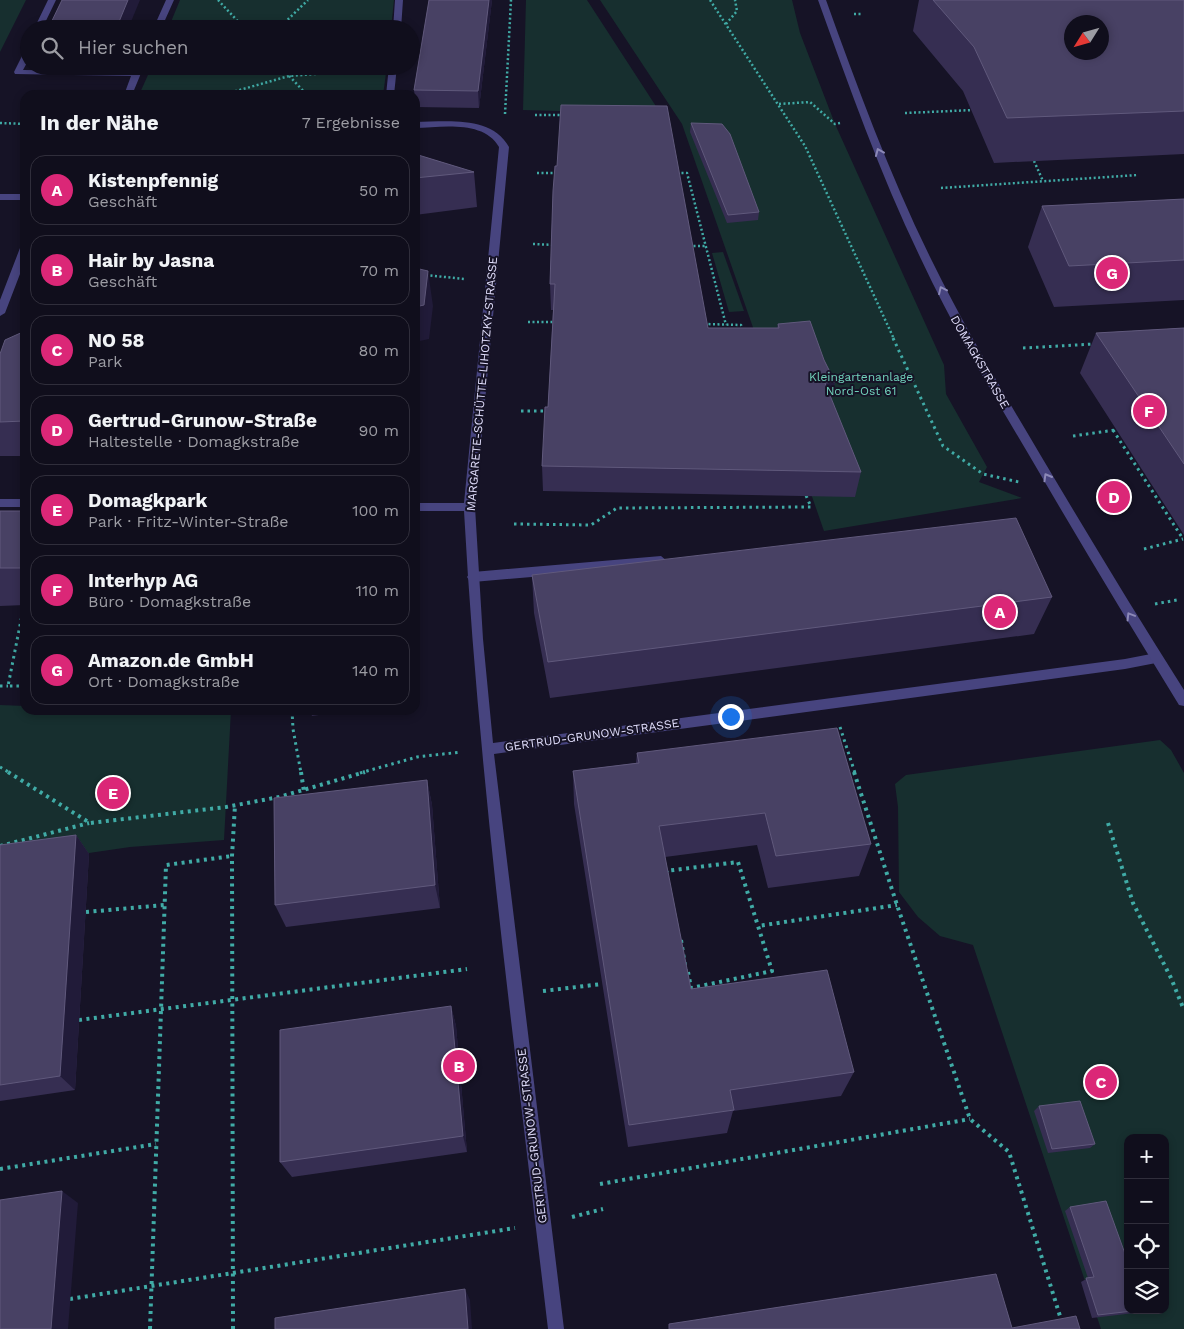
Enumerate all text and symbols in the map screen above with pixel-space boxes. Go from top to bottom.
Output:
north arrow [1064,15,1109,60]
search box [20,20,420,75]
icon: search [38,34,66,62]
text: Hier suchen [78,36,189,59]
text: In der Nähe [40,110,159,135]
text: 7 Ergebnisse [302,113,400,132]
one-way arrow [875,148,886,157]
text: Kistenpfennig [88,169,218,192]
text: A [52,181,62,200]
text: 50 m [359,181,399,200]
text: Geschäft [88,192,157,211]
text: Hair by Jasna [88,249,214,272]
pin: G [1096,254,1128,292]
street label: MARGARETE-SCHÜTTE-LIHOTZKY-STRASSE [464,256,500,512]
text: B [52,261,62,280]
text: 70 m [360,261,399,280]
text: Geschäft [88,272,157,291]
one-way arrow [938,286,948,295]
street label: DOMAGKSTRASSE [948,313,1013,411]
text: NO 58 [88,329,145,352]
text: C [52,341,62,360]
text: 80 m [358,341,399,360]
text: Park [88,352,122,371]
park label: Kleingartenanlage Nord-Ost 61 [809,370,913,398]
pin: F [1133,392,1165,430]
text: Gertrud-Grunow-Straße [88,409,317,432]
text: D [51,421,63,440]
text: 90 m [358,421,399,440]
text: Haltestelle · Domagkstraße [88,432,300,451]
one-way arrow [1043,473,1053,482]
pin: D [1098,478,1130,516]
text: Domagkpark [88,489,207,512]
text: E [52,501,62,520]
text: 100 m [352,501,399,520]
text: Park · Fritz-Winter-Straße [88,512,289,531]
text: Interhyp AG [88,569,198,592]
text: F [52,581,62,600]
text: 110 m [356,581,399,600]
text: Büro · Domagkstraße [88,592,251,611]
pin: A [984,593,1016,631]
one-way arrow [1127,613,1136,622]
text: Amazon.de GmbH [88,649,254,672]
text: G [51,661,63,680]
text: 140 m [352,661,399,680]
text: Ort · Domagkstraße [88,672,240,691]
your location [718,704,744,730]
street label: GERTRUD-GRUNOW-STRASSE [504,716,680,754]
pin: E [97,774,129,812]
pin: B [443,1047,475,1085]
street label: GERTRUD-GRUNOW-STRASSE [514,1048,550,1224]
pin: C [1085,1063,1117,1101]
map controls [1124,1134,1169,1314]
button: + [1124,1134,1169,1179]
button: − [1124,1179,1169,1224]
button: locate [1124,1224,1169,1269]
button: layers [1124,1269,1169,1314]

